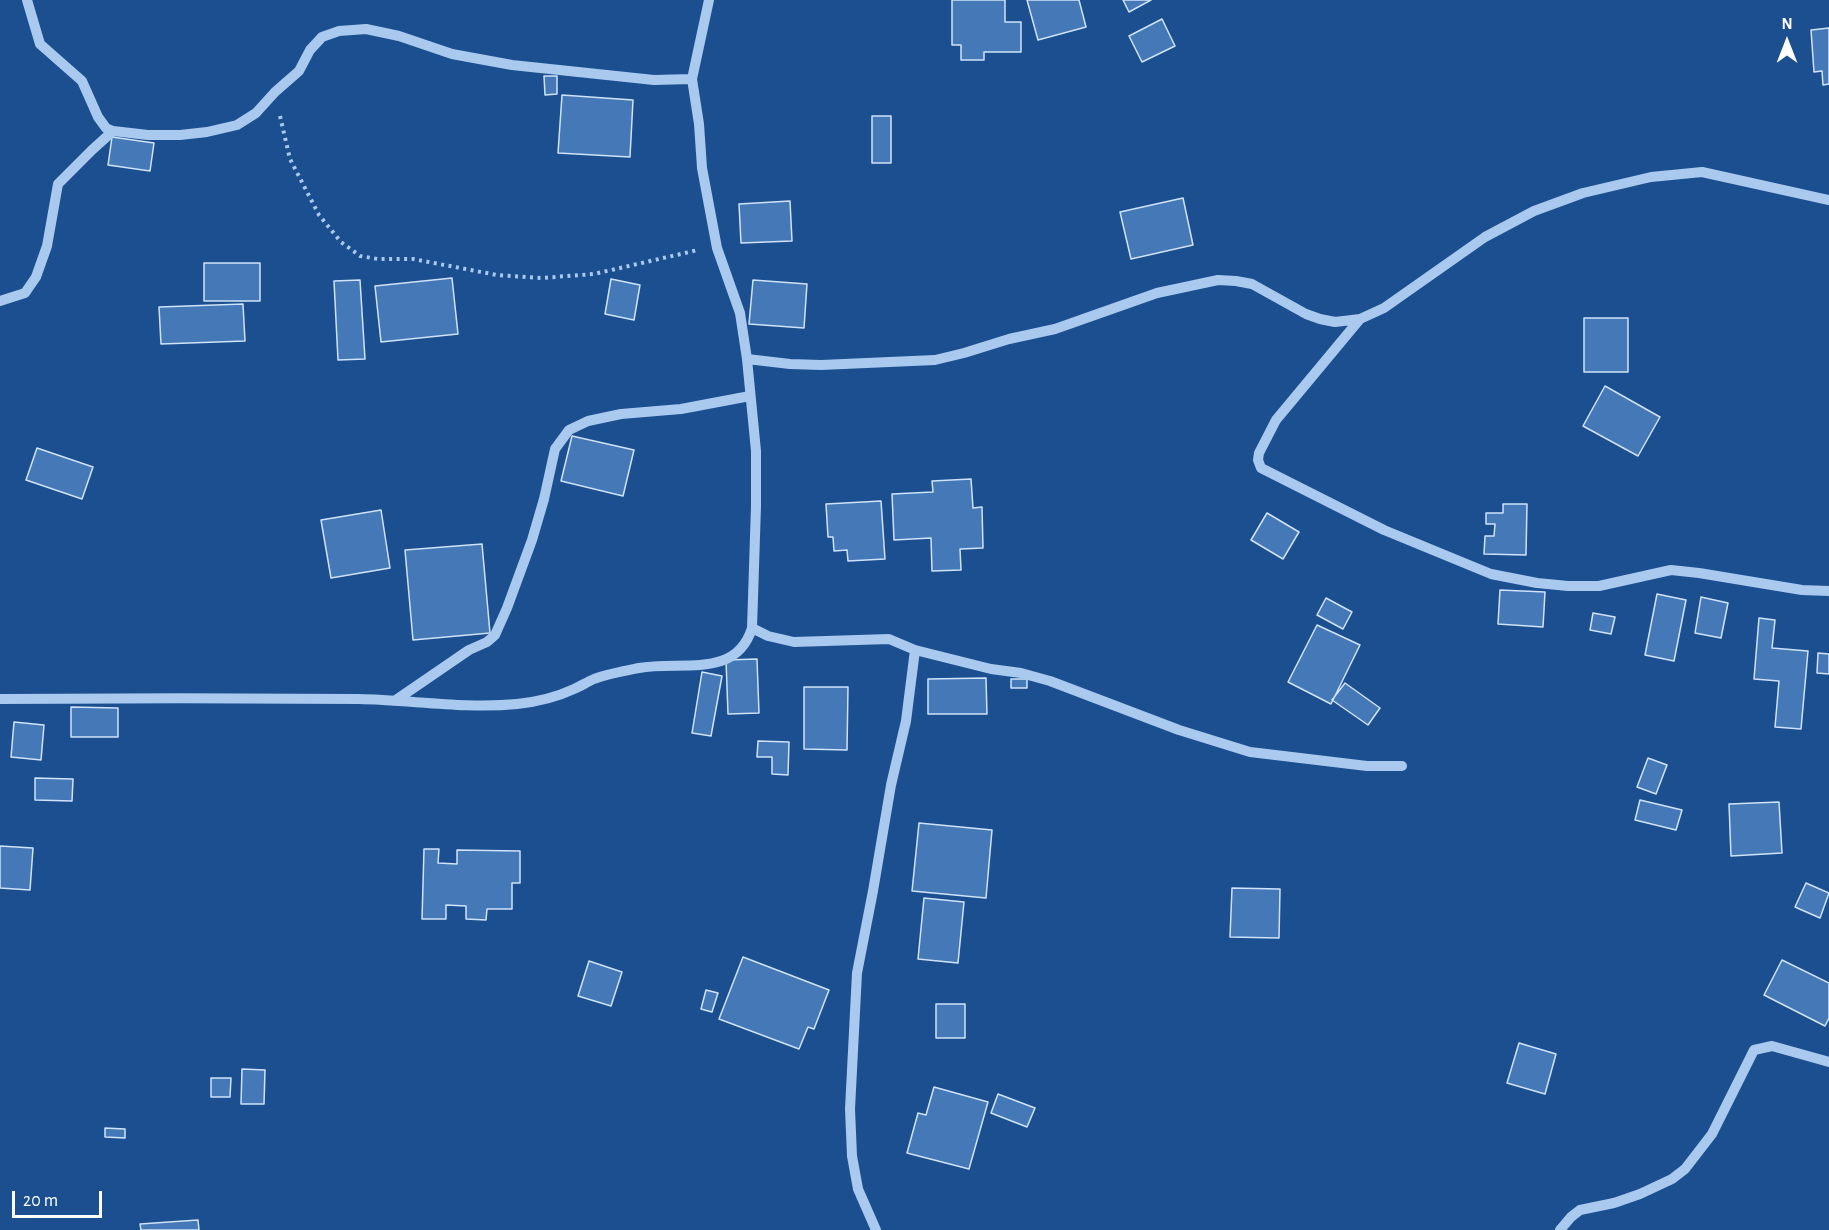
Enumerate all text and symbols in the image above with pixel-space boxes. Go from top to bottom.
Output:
north arrow [1757,12,1817,72]
text: N [1781,16,1793,32]
scale bar [15,1179,105,1217]
text: 20 m [23,1192,58,1210]

